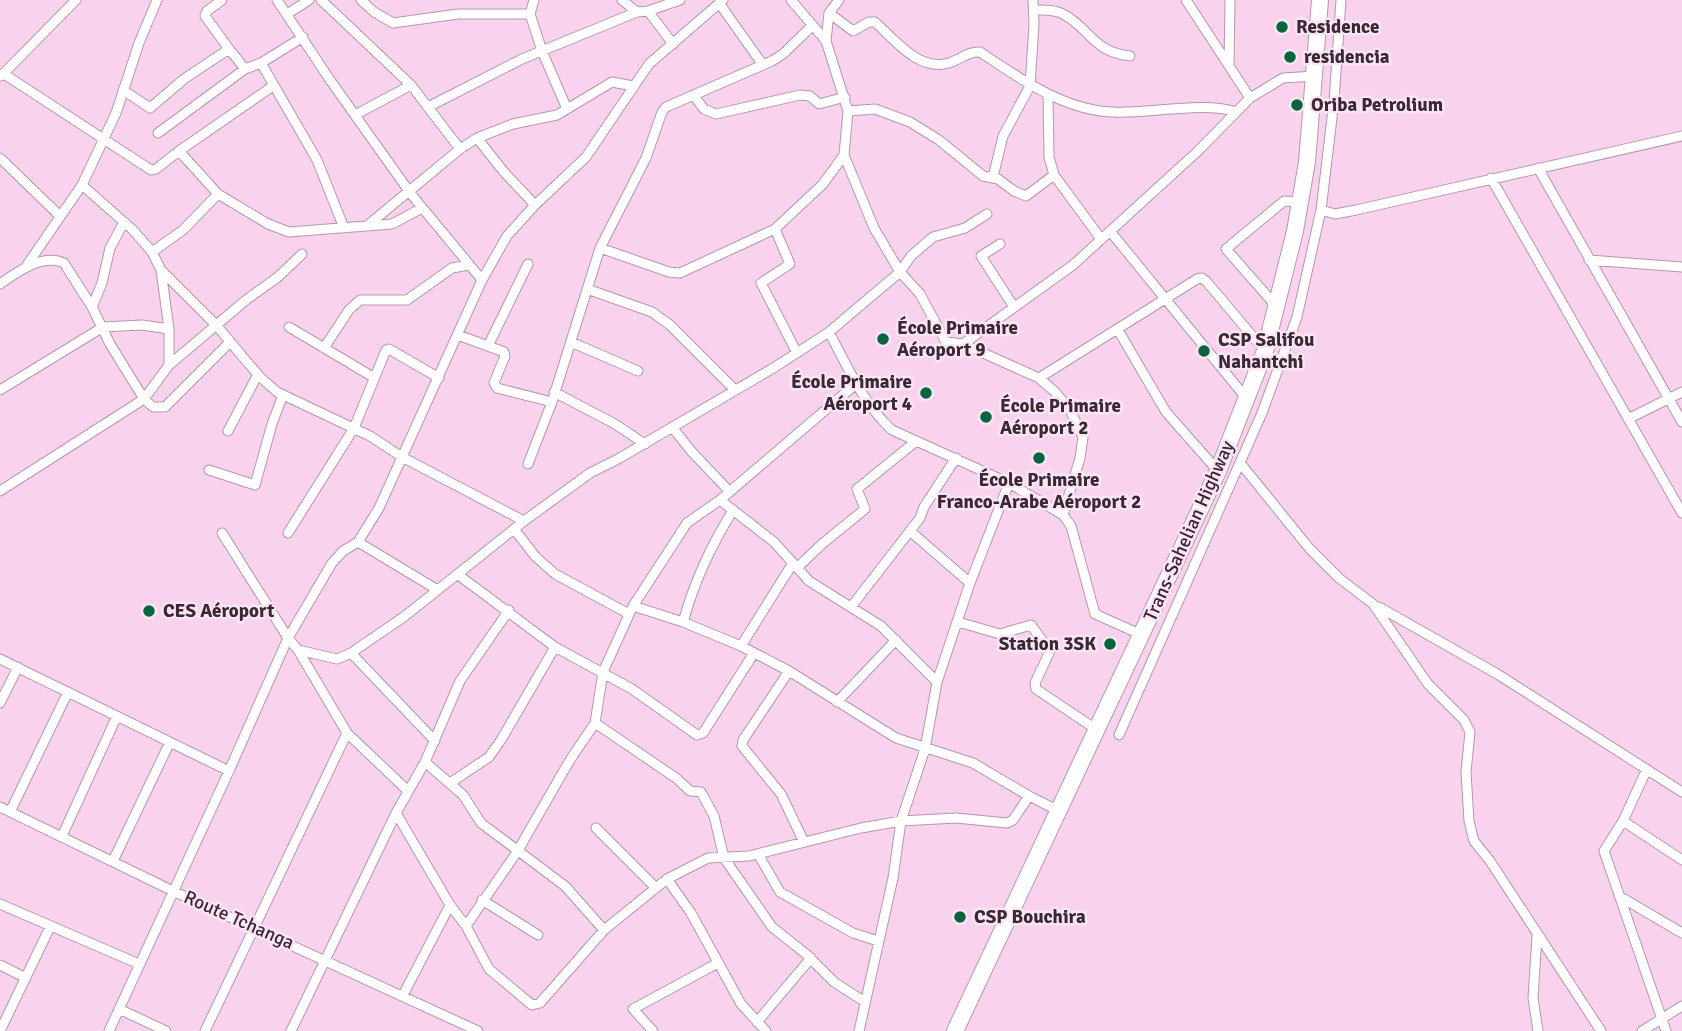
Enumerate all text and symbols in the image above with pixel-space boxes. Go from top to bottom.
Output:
place label: Residence [1296,15,1379,39]
marker: Residence [1274,19,1290,35]
place label: residencia [1304,45,1390,69]
marker: residencia [1282,49,1298,65]
place label: Oriba Petrolium [1311,93,1443,117]
marker: Oriba Petrolium [1289,97,1305,113]
place label: École Primaire Aéroport 9 [897,316,1018,362]
place label: CSP Salifou Nahantchi [1218,328,1314,374]
marker: École Primaire Aéroport 9 [875,331,891,347]
marker: CSP Salifou Nahantchi [1196,343,1212,359]
place label: École Primaire Aéroport 4 [791,370,912,416]
marker: École Primaire Aéroport 4 [918,385,934,401]
place label: École Primaire Aéroport 2 [1000,394,1121,440]
marker: École Primaire Aéroport 2 [978,409,994,425]
street label: Trans-Sahelian Highway [1138,437,1240,625]
marker: École Primaire Franco-Arabe Aéroport 2 [1031,450,1047,466]
place label: École Primaire Franco-Arabe Aéroport 2 [937,468,1141,514]
place label: CES Aéroport [163,599,274,623]
marker: CES Aéroport [141,603,157,619]
place label: Station 3SK [999,632,1096,656]
marker: Station 3SK [1102,636,1118,652]
street label: Route Tchanga [180,885,298,955]
place label: CSP Bouchira [974,905,1086,929]
marker: CSP Bouchira [952,909,968,925]

